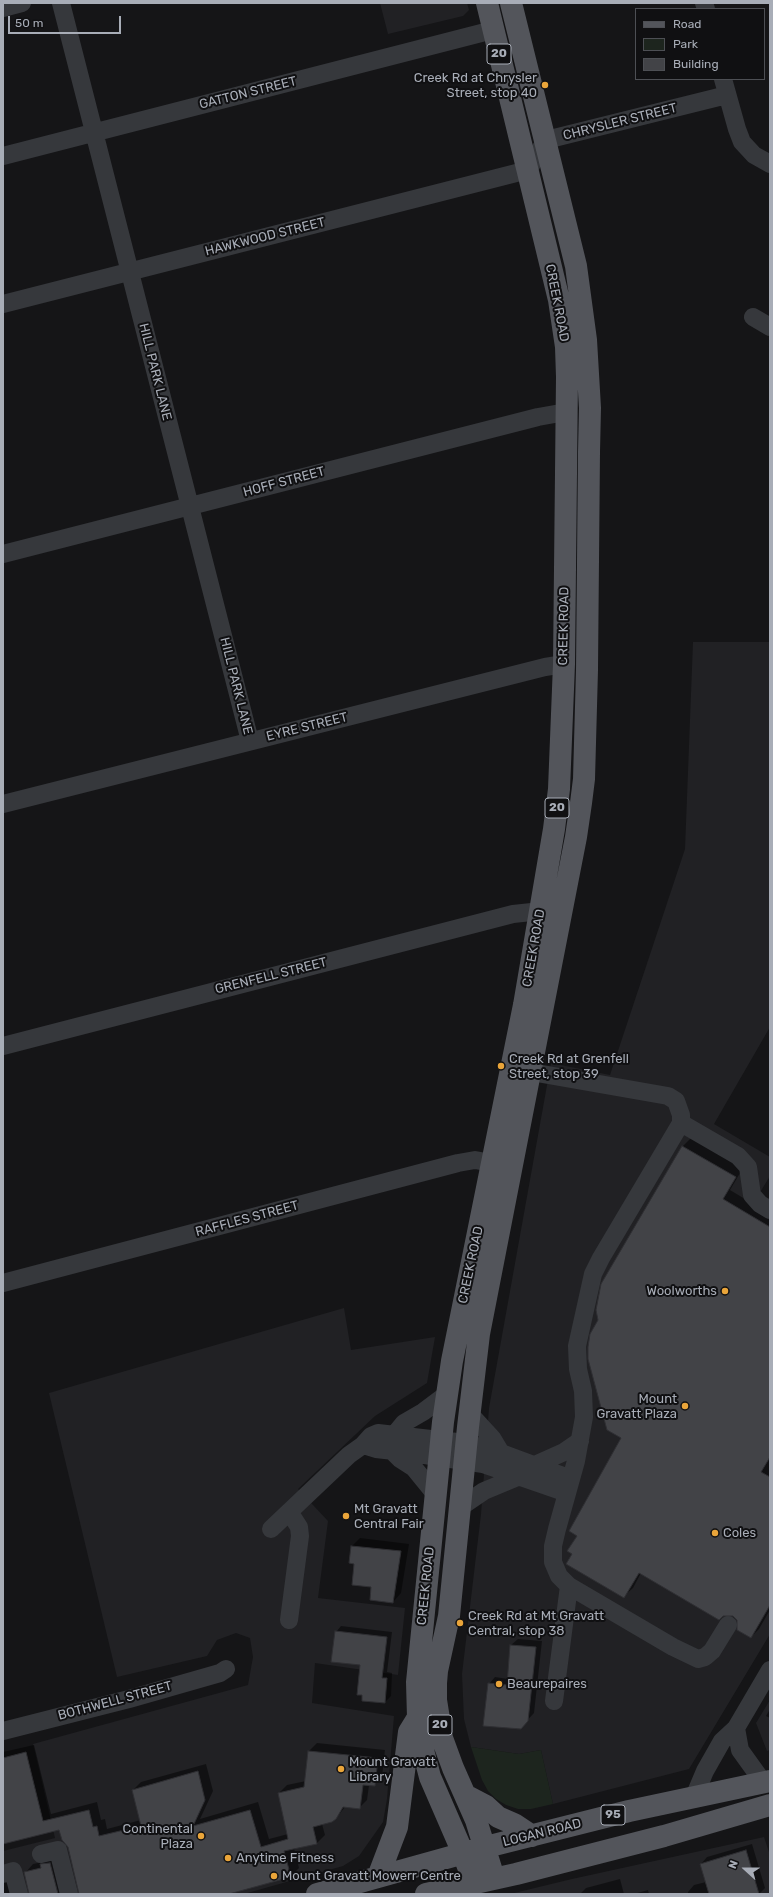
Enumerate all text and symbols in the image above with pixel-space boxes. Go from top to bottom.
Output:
scale bar [10,8,123,34]
legend [635,8,765,80]
text: 50 m [15,16,43,30]
text: Road [673,17,701,31]
text: Park [673,37,698,51]
road number: 20 [487,44,511,64]
text: Building [673,57,719,71]
place label: Creek Rd at Chrysler Street, stop 40 [414,70,537,101]
street label: GATTON STREET [198,73,298,113]
marker: Creek Rd at Chrysler Street, stop 40 [540,80,550,90]
street label: CHRYSLER STREET [562,100,678,144]
street label: HAWKWOOD STREET [203,215,327,259]
street label: CREEK ROAD [542,263,572,343]
street label: HILL PARK LANE [135,322,175,422]
street label: HOFF STREET [242,464,326,500]
street label: CREEK ROAD [556,587,572,665]
street label: HILL PARK LANE [216,636,256,736]
street label: EYRE STREET [265,709,349,745]
road number: 20 [545,798,569,818]
street label: CREEK ROAD [519,908,549,988]
street label: GRENFELL STREET [213,955,329,997]
place label: Creek Rd at Grenfell Street, stop 39 [509,1051,629,1082]
marker: Creek Rd at Grenfell Street, stop 39 [496,1061,506,1071]
street label: RAFFLES STREET [194,1198,300,1240]
street label: CREEK ROAD [455,1225,487,1305]
place label: Woolworths [646,1283,717,1299]
marker: Woolworths [720,1286,730,1296]
place label: Mount Gravatt Plaza [596,1391,677,1422]
marker: Mount Gravatt Plaza [680,1401,690,1411]
place label: Mt Gravatt Central Fair [354,1501,424,1532]
marker: Mt Gravatt Central Fair [341,1511,351,1521]
place label: Coles [723,1525,756,1541]
marker: Coles [710,1528,720,1538]
street label: CREEK ROAD [414,1546,438,1626]
place label: Creek Rd at Mt Gravatt Central, stop 38 [468,1608,604,1639]
marker: Creek Rd at Mt Gravatt Central, stop 38 [455,1618,465,1628]
place label: Beaurepaires [507,1676,587,1692]
street label: BOTHWELL STREET [56,1678,174,1724]
marker: Beaurepaires [494,1679,504,1689]
road number: 20 [428,1715,452,1735]
place label: Mount Gravatt Library [349,1754,436,1785]
marker: Mount Gravatt Library [336,1764,346,1774]
road number: 95 [601,1805,625,1825]
street label: LOGAN ROAD [501,1816,583,1850]
place label: Continental Plaza [123,1821,193,1852]
marker: Continental Plaza [196,1831,206,1841]
north arrow [725,1849,765,1889]
place label: Anytime Fitness [236,1850,334,1866]
marker: Anytime Fitness [223,1853,233,1863]
text: N [726,1859,741,1871]
place label: Mount Gravatt Mowerr Centre [282,1868,461,1884]
marker: Mount Gravatt Mowerr Centre [269,1871,279,1881]

